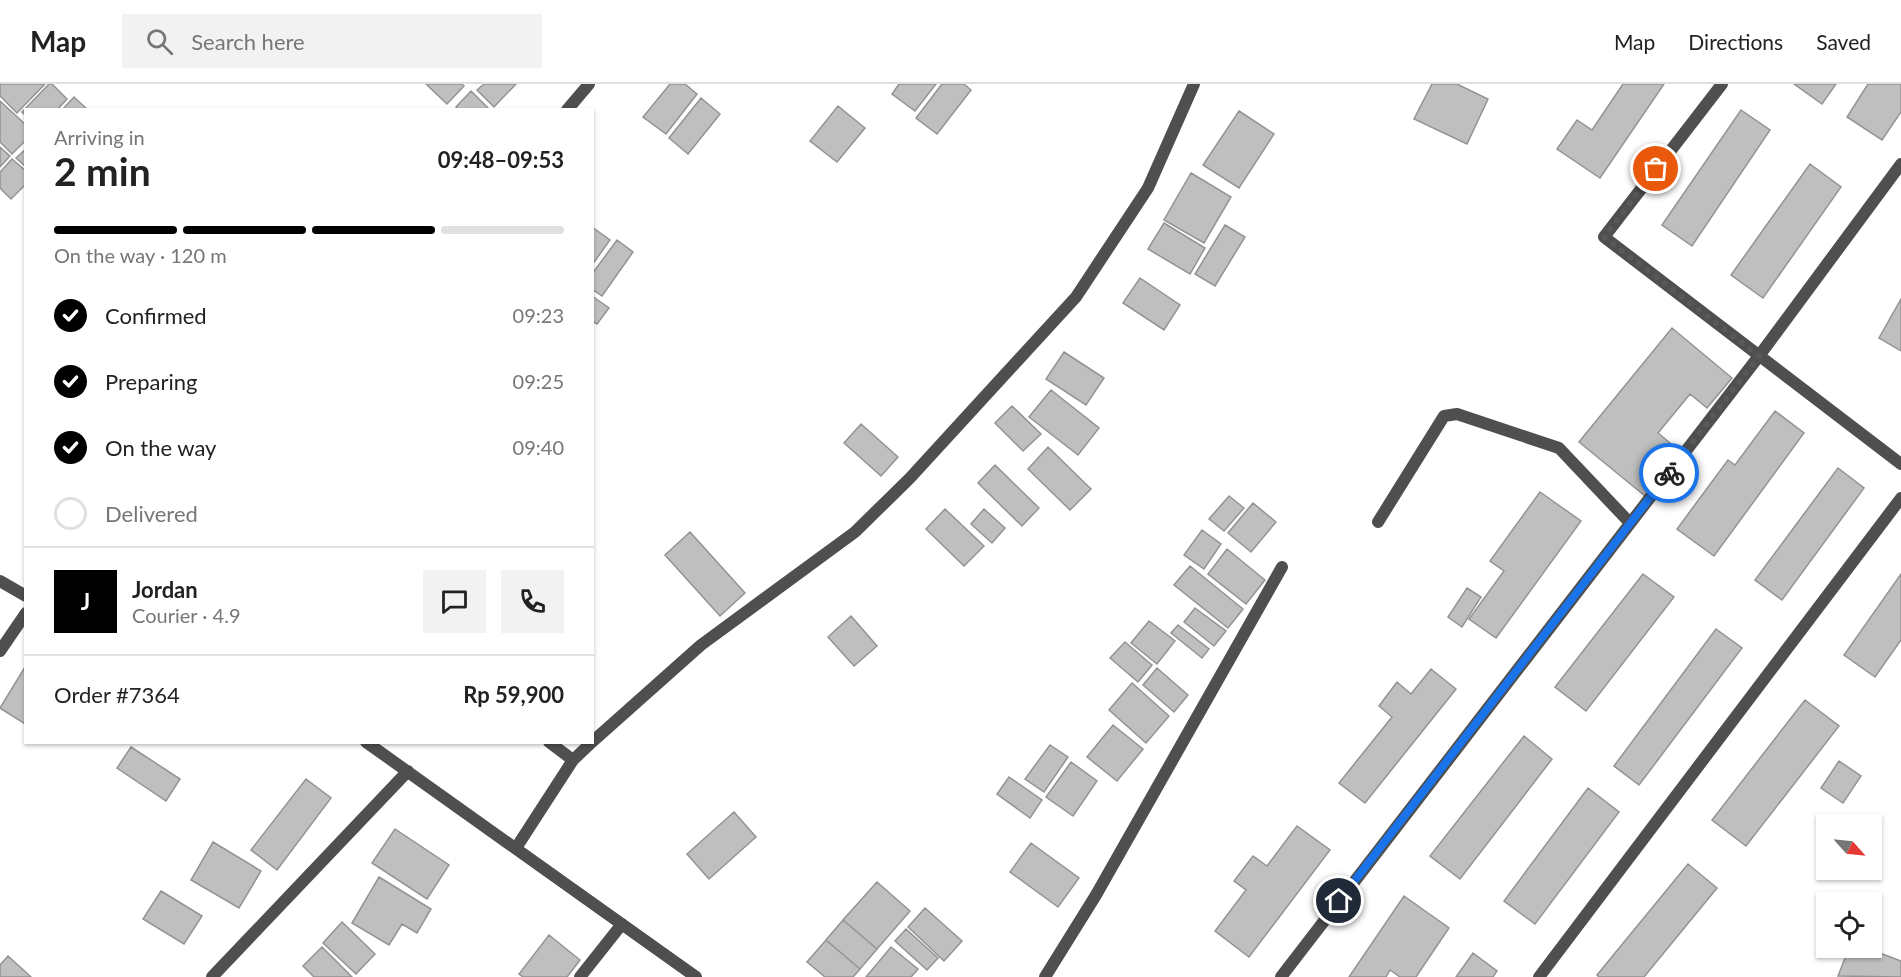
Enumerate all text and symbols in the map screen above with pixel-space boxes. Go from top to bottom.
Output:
search box [122,14,542,68]
text: Map [30,24,86,58]
icon: search [143,25,176,58]
text: Search here [191,28,305,55]
text: Map [1614,29,1655,54]
text: Directions [1688,29,1783,54]
text: Saved [1816,29,1871,54]
text: Arriving in [54,125,145,149]
pin [1630,143,1681,194]
text: 09:48–09:53 [438,146,564,173]
text: 2 min [54,148,151,194]
icon: bag [1639,152,1672,185]
text: On the way · 120 m [54,243,227,267]
icon: check [54,299,87,332]
text: Confirmed [105,302,207,329]
text: 09:23 [513,303,564,327]
icon: check [54,365,87,398]
text: Preparing [105,368,197,395]
text: 09:25 [513,369,564,393]
icon: check [54,431,87,464]
text: On the way [105,434,216,461]
text: 09:40 [513,435,564,459]
courier [1639,443,1699,503]
icon: bike [1653,457,1686,490]
text: Delivered [105,500,198,527]
button: chat [423,570,486,633]
button: phone [501,570,564,633]
text: Jordan [132,576,198,603]
text: J [81,588,90,615]
text: Courier · 4.9 [132,603,241,627]
text: Order #7364 [54,681,180,708]
text: Rp 59,900 [463,681,564,708]
north arrow [1816,814,1882,880]
map controls [1816,814,1882,958]
pin [1313,875,1364,926]
icon: home [1322,884,1355,917]
button: locate [1816,892,1882,958]

